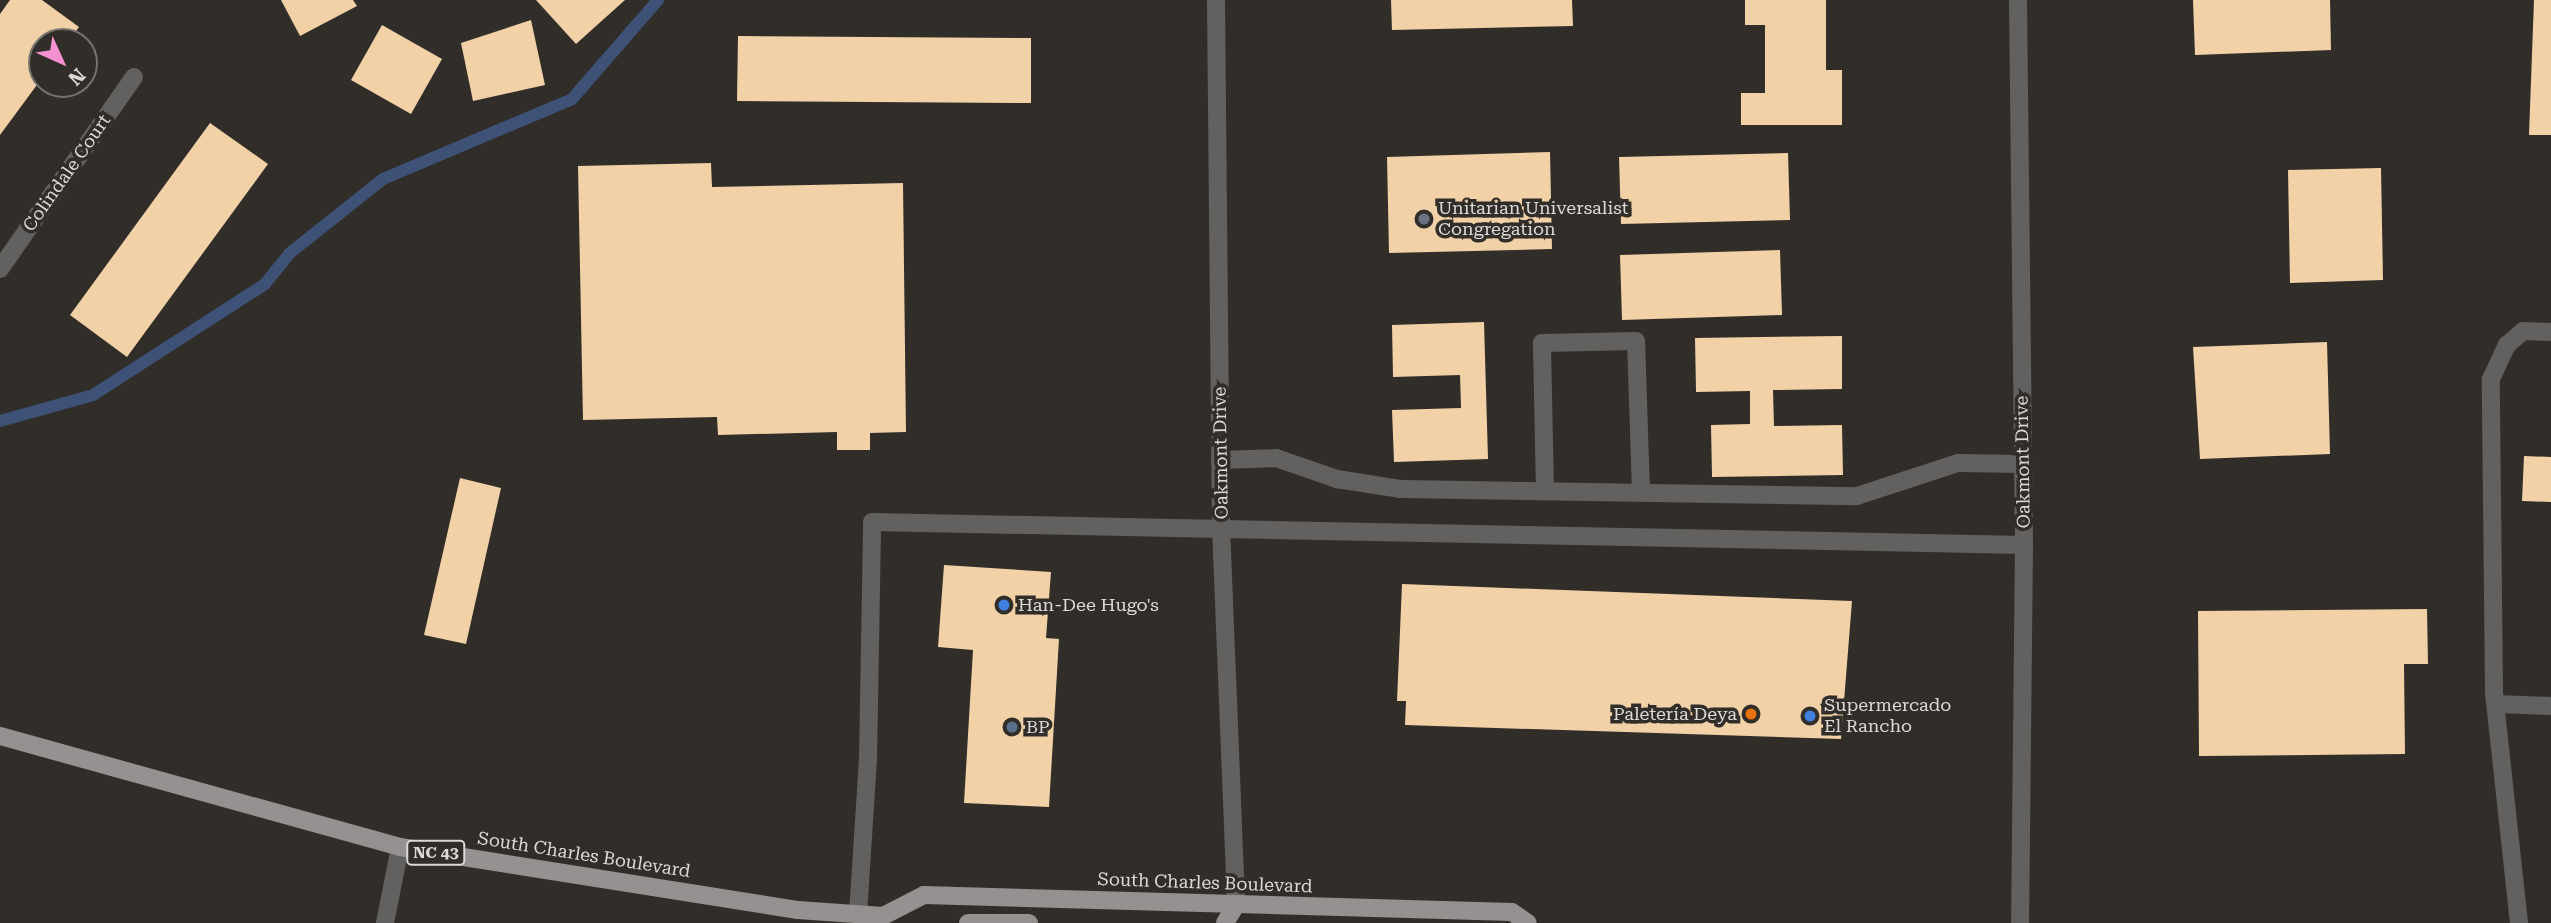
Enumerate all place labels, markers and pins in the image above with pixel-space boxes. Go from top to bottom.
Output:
place label: Unitarian Universalist Congregation [1438,198,1629,241]
marker: Unitarian Universalist Congregation [1416,211,1432,227]
place label: Han-Dee Hugo's [1018,594,1159,616]
marker: Han-Dee Hugo's [996,597,1012,613]
place label: Supermercado El Rancho [1824,695,1951,738]
place label: Paletería Deya [1613,703,1737,725]
marker: Paletería Deya [1743,706,1759,722]
marker: Supermercado El Rancho [1802,708,1818,724]
place label: BP [1026,716,1050,738]
marker: BP [1004,719,1020,735]

